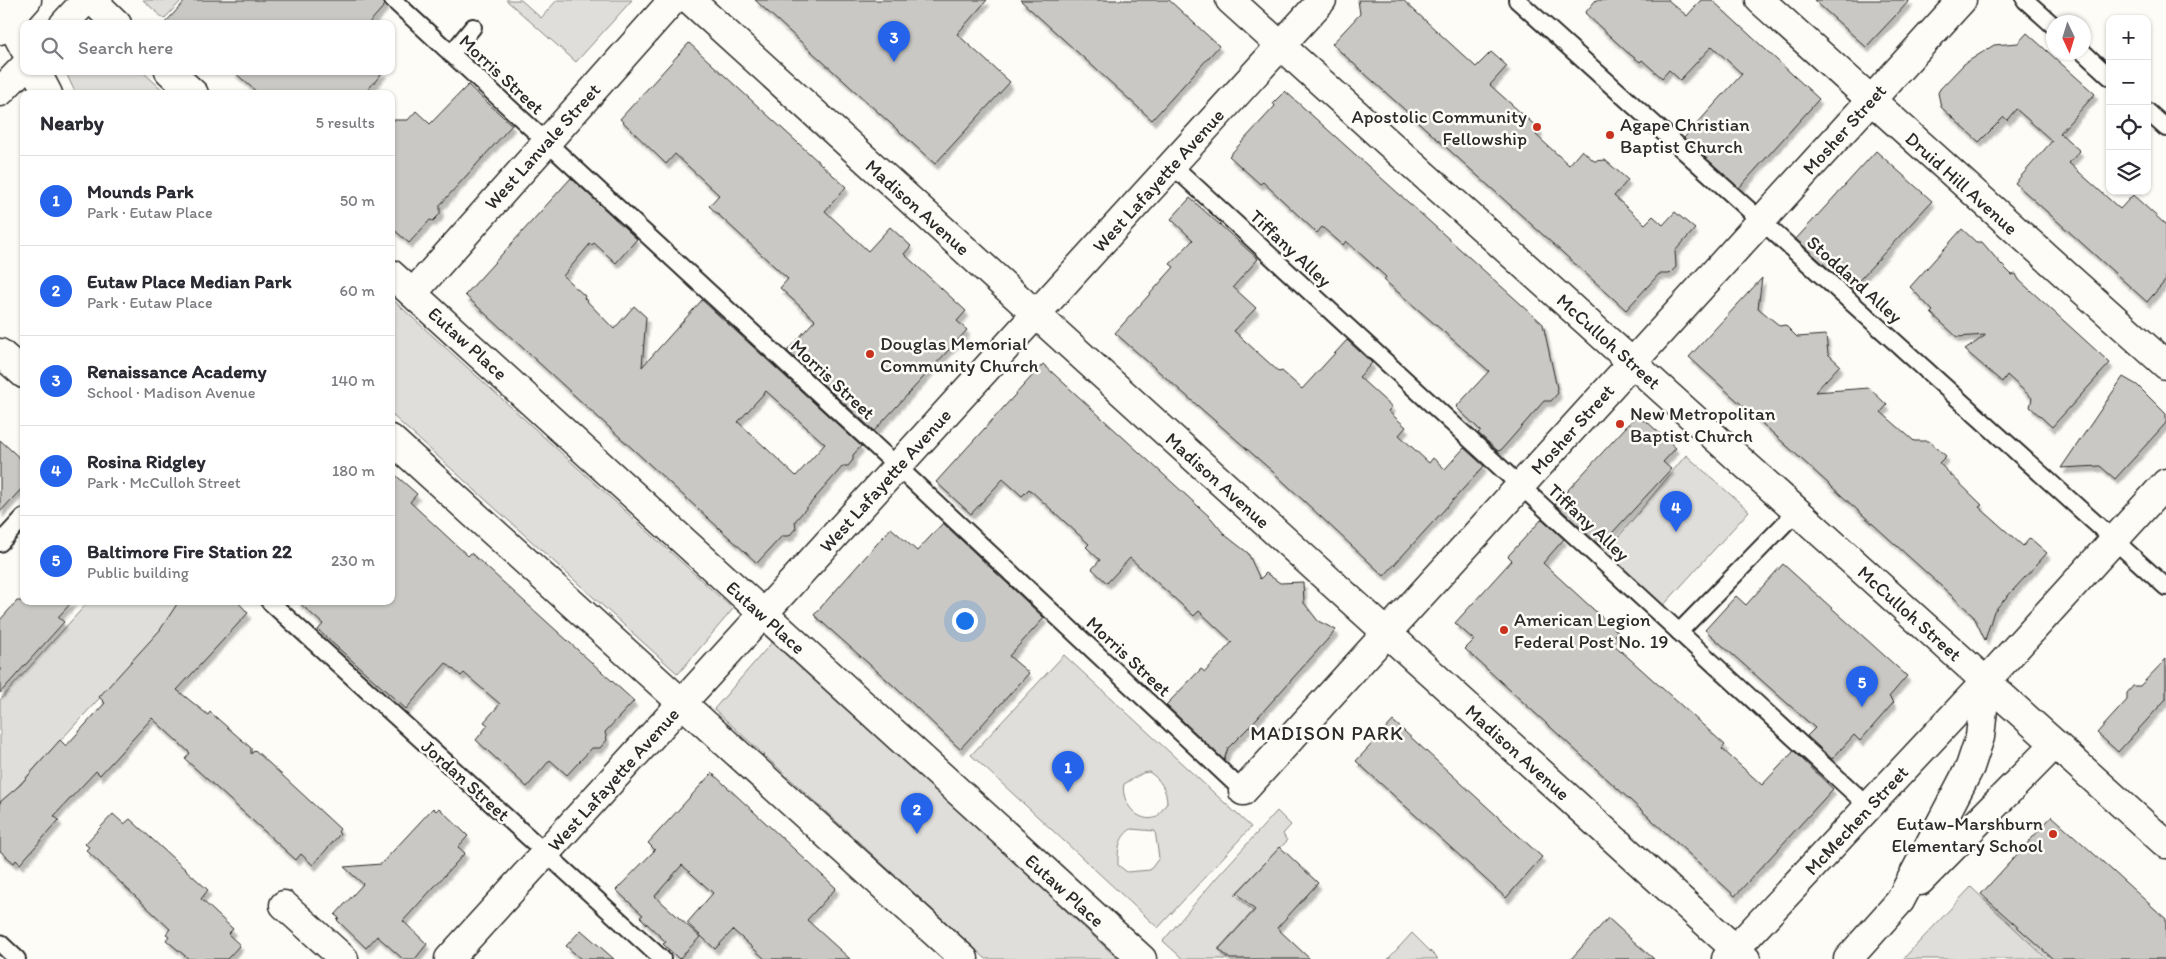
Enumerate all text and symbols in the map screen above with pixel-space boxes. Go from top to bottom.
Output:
north arrow [2046,15,2091,60]
map controls [2106,15,2151,195]
button: + [2106,15,2151,60]
search box [20,20,395,75]
pin: 3 [878,21,910,62]
street label: Morris Street [455,29,549,119]
icon: search [38,34,66,62]
text: Search here [78,36,173,59]
button: − [2106,60,2151,105]
street label: West Lanvale Street [480,78,605,214]
street label: Mosher Street [1798,79,1891,179]
street label: West Lafayette Avenue [1088,104,1229,257]
place label: Apostolic Community Fellowship [1351,105,1527,150]
button: locate [2106,105,2151,150]
text: Nearby [40,110,104,135]
text: 5 results [315,113,375,132]
place label: Agape Christian Baptist Church [1620,113,1750,158]
marker: Apostolic Community Fellowship [1531,121,1543,133]
street label: Druid Hill Avenue [1901,127,2023,240]
marker: Agape Christian Baptist Church [1604,129,1616,141]
button: layers [2106,150,2151,195]
street label: Madison Avenue [861,154,975,260]
text: Mounds Park [87,180,194,203]
text: 1 [52,191,60,210]
text: 50 m [340,191,375,210]
text: Park · Eutaw Place [87,203,213,222]
street label: Tiffany Alley [1245,205,1336,292]
street label: Stoddard Alley [1802,231,1907,328]
text: Eutaw Place Median Park [87,270,292,293]
text: 2 [52,281,60,300]
text: 60 m [340,281,375,300]
street label: McCulloh Street [1552,289,1665,394]
text: Park · Eutaw Place [87,293,213,312]
street label: Eutaw Place [423,302,512,385]
place label: Douglas Memorial Community Church [880,332,1039,377]
street label: Morris Street [786,334,880,424]
marker: Douglas Memorial Community Church [864,348,876,360]
text: Renaissance Academy [87,360,267,383]
text: 3 [52,371,60,390]
text: 140 m [331,371,375,390]
street label: Mosher Street [1526,379,1619,479]
text: School · Madison Avenue [87,383,255,402]
place label: New Metropolitan Baptist Church [1630,402,1776,447]
street label: West Lafayette Avenue [815,404,956,557]
marker: New Metropolitan Baptist Church [1614,418,1626,430]
street label: Madison Avenue [1161,427,1275,533]
text: Rosina Ridgley [87,450,205,473]
text: 4 [51,461,61,480]
text: 180 m [332,461,375,480]
text: Park · McCulloh Street [87,473,241,492]
street label: Tiffany Alley [1543,479,1634,566]
pin: 4 [1660,491,1692,532]
text: Baltimore Fire Station 22 [87,540,292,563]
text: 5 [52,551,60,570]
text: 230 m [331,551,375,570]
street label: McCulloh Street [1853,561,1966,666]
text: Public building [87,563,189,582]
street label: Eutaw Place [721,576,810,659]
your location [952,608,978,634]
place label: American Legion Federal Post No. 19 [1514,608,1668,653]
street label: Morris Street [1082,611,1176,701]
marker: American Legion Federal Post No. 19 [1498,624,1510,636]
pin: 5 [1846,666,1878,707]
street label: Madison Avenue [1461,699,1575,805]
street label: West Lafayette Avenue [543,703,684,856]
district label: MADISON PARK [1250,721,1404,745]
street label: Jordan Street [417,735,515,826]
pin: 1 [1052,751,1084,792]
street label: McMechen Street [1800,761,1913,880]
pin: 2 [901,793,933,834]
place label: Eutaw-Marshburn Elementary School [1891,812,2044,857]
marker: Eutaw-Marshburn Elementary School [2047,828,2059,840]
street label: Eutaw Place [1020,849,1109,932]

